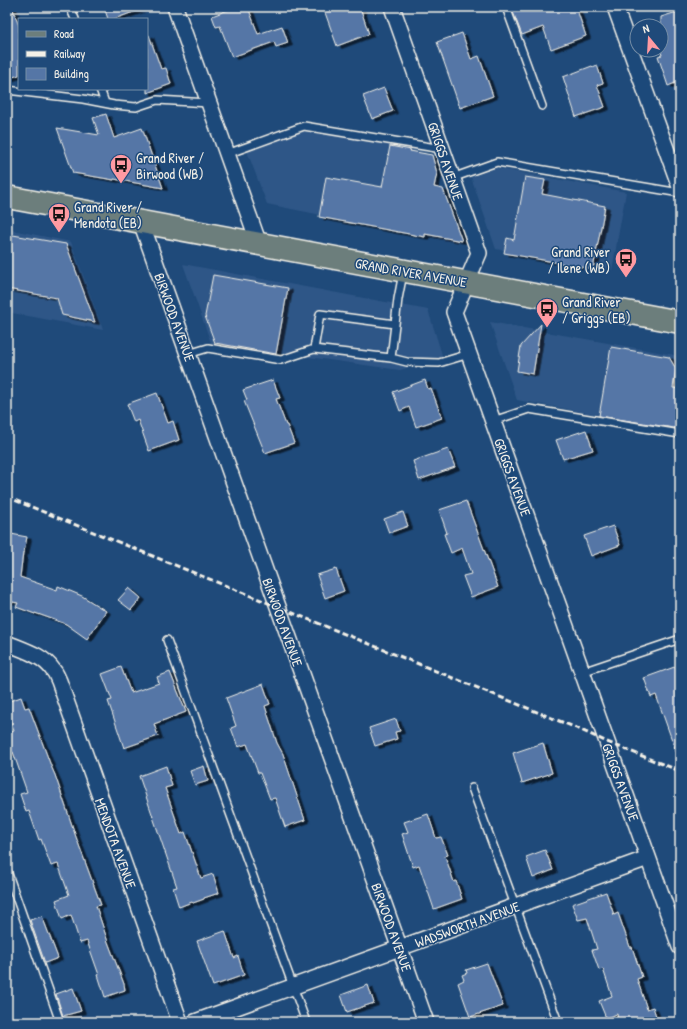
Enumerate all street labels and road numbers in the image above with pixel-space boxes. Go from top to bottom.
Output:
street label: GRIGGS AVENUE [424,119,468,203]
street label: GRAND RIVER AVENUE [354,253,468,291]
street label: BIRWOOD AVENUE [150,270,200,364]
street label: GRIGGS AVENUE [490,435,536,519]
street label: BIRWOOD AVENUE [258,575,308,669]
street label: GRIGGS AVENUE [598,740,644,824]
street label: MENDOTA AVENUE [91,795,141,891]
street label: BIRWOOD AVENUE [367,880,417,974]
street label: WADSWORTH AVENUE [412,896,522,952]

